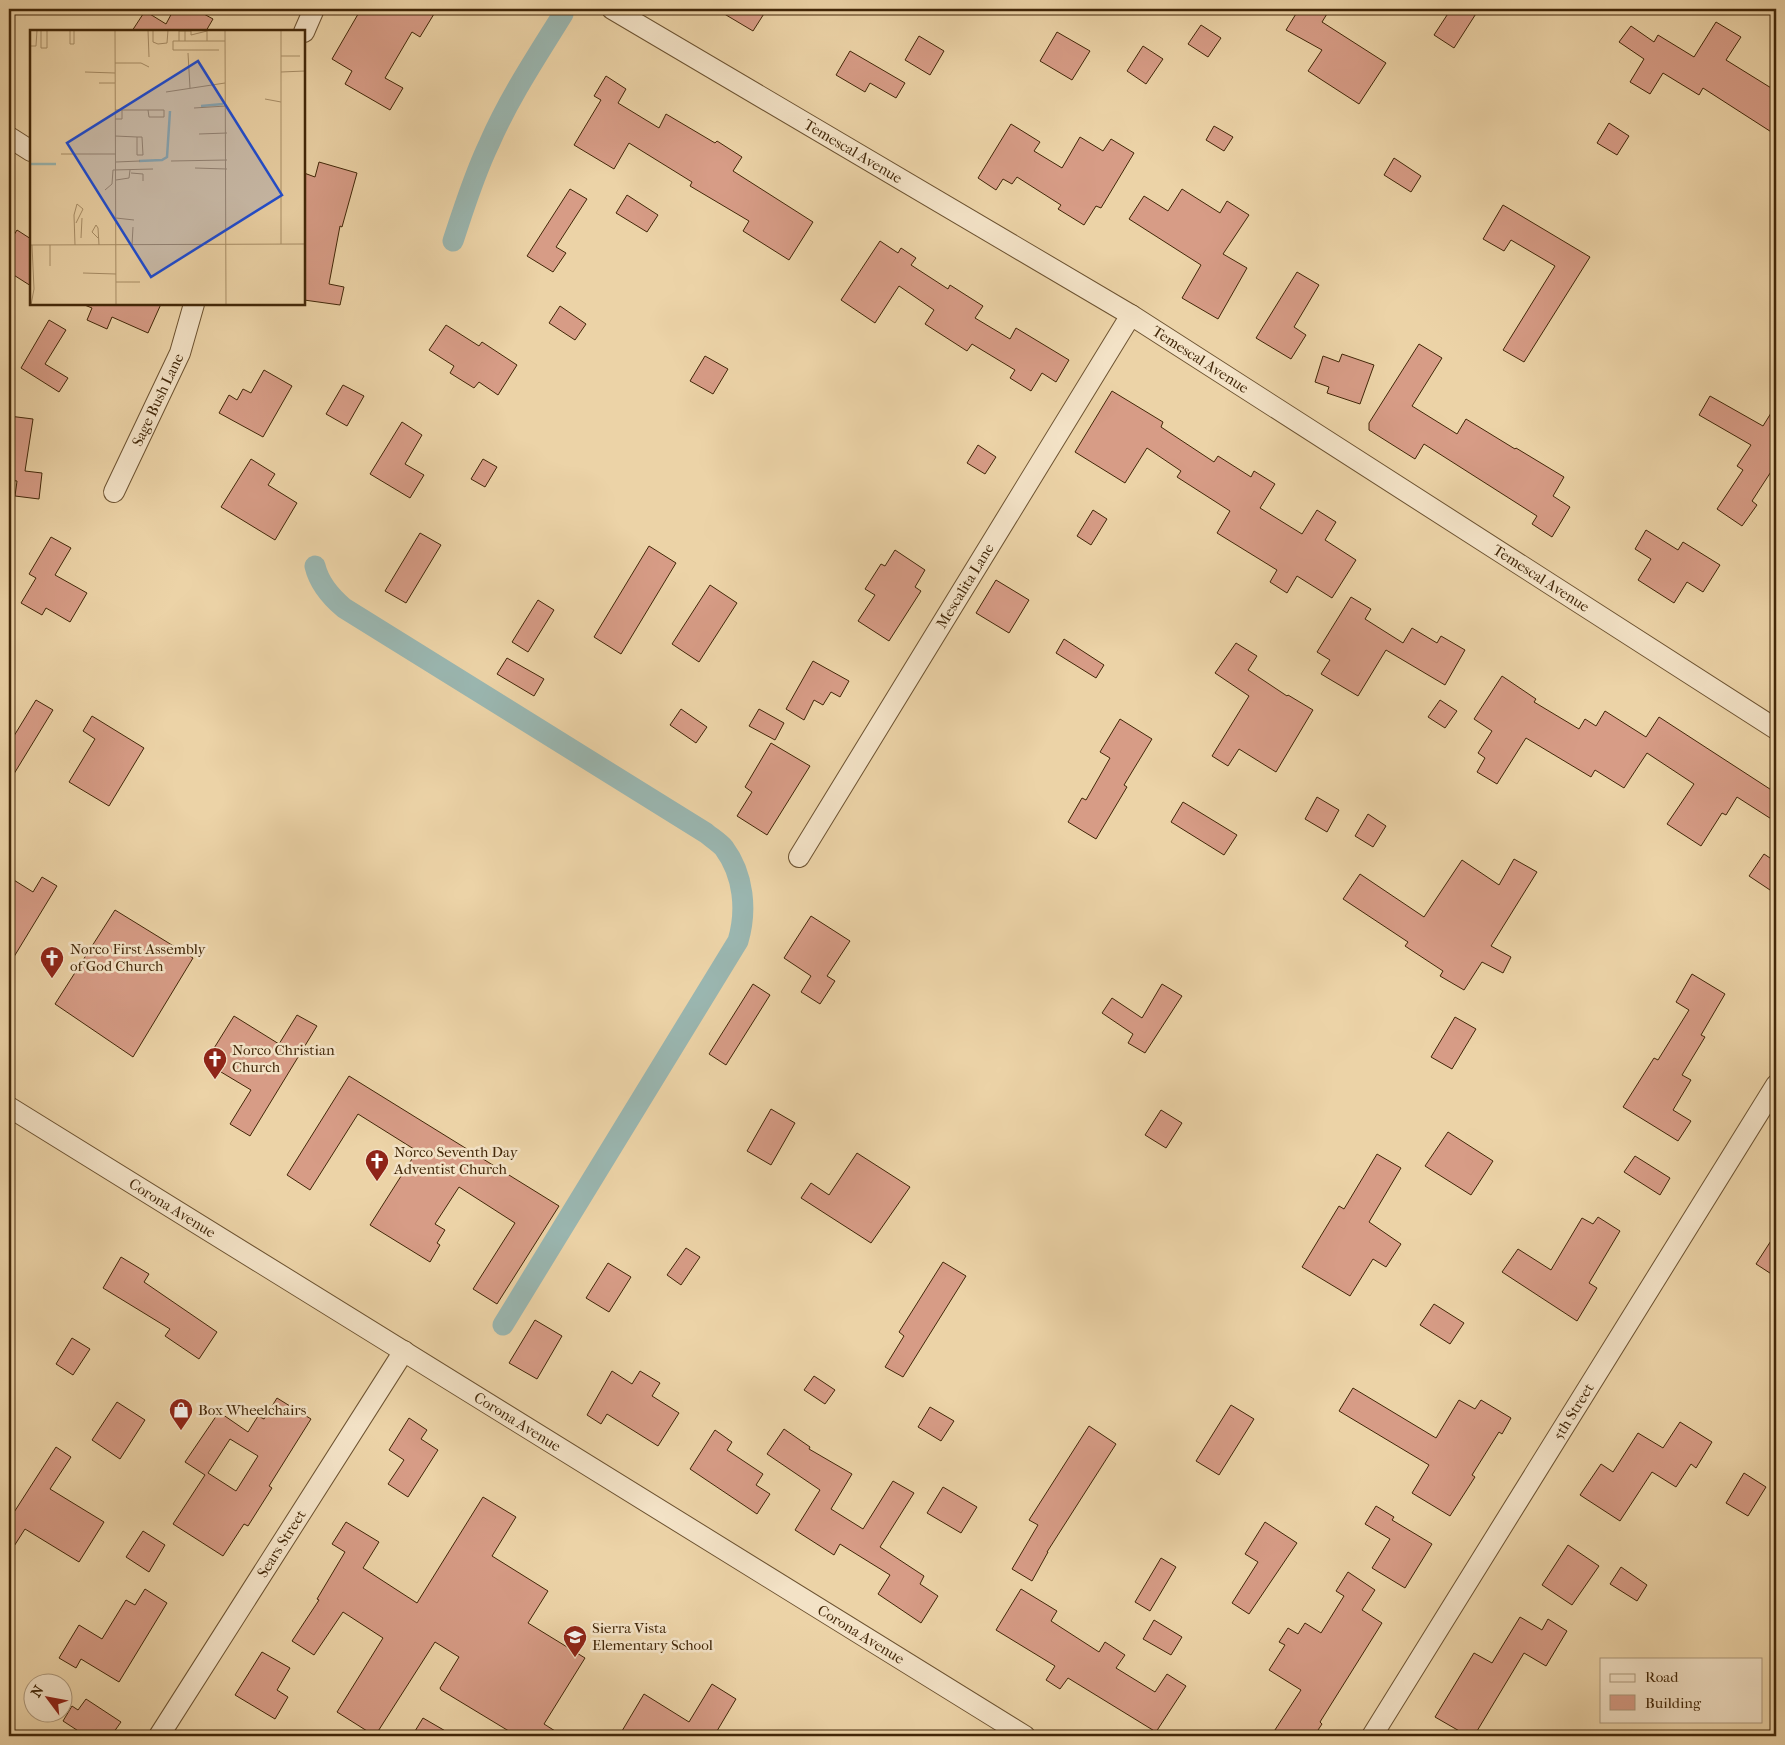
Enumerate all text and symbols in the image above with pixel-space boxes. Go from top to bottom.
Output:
inset map [30,30,305,305]
street label: Temescal Avenue [801,115,906,187]
street label: Temescal Avenue [1149,322,1253,397]
street label: Sage Bush Lane [128,350,188,449]
street label: Mescalita Lane [932,540,998,632]
street label: Temescal Avenue [1490,541,1593,616]
place label: Norco First Assembly of God Church [70,940,207,975]
church icon: Norco First Assembly of God Church [39,945,65,979]
place label: Norco Christian Church [232,1041,335,1076]
church icon: Norco Christian Church [202,1046,228,1080]
place label: Norco Seventh Day Adventist Church [393,1143,519,1178]
church icon: Norco Seventh Day Adventist Church [364,1148,390,1182]
street label: Corona Avenue [126,1174,219,1242]
street label: 5th Street [1549,1379,1598,1443]
street label: Corona Avenue [471,1388,565,1456]
shop icon: Box Wheelchairs [168,1397,194,1431]
place label: Box Wheelchairs [198,1401,307,1419]
street label: Sears Street [253,1506,310,1581]
street label: Corona Avenue [814,1601,908,1668]
place label: Sierra Vista Elementary School [592,1619,713,1654]
school or university icon: Sierra Vista Elementary School [562,1624,588,1658]
legend [1600,1658,1762,1722]
text: Road [1645,1668,1679,1686]
north arrow [22,1672,72,1722]
text: N [27,1682,48,1700]
text: Building [1645,1694,1702,1712]

